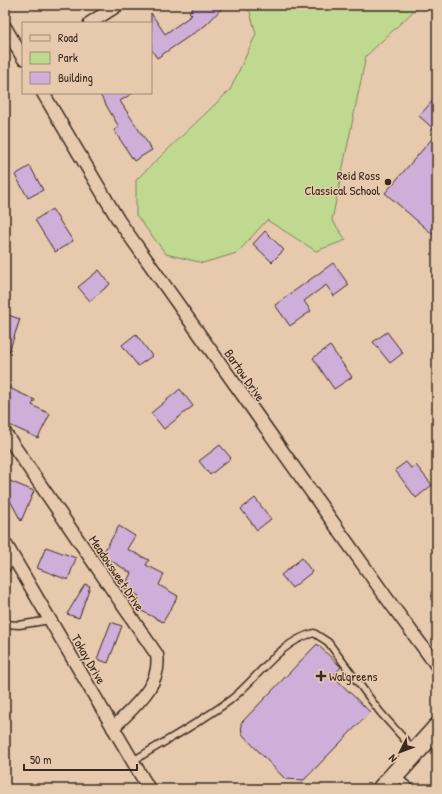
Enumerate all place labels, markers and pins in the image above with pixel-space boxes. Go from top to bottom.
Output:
place label: Reid Ross Classical School [304,166,381,199]
marker: Reid Ross Classical School [383,177,393,187]
place label: Walgreens [329,667,378,685]
marker: Walgreens [316,671,326,681]

